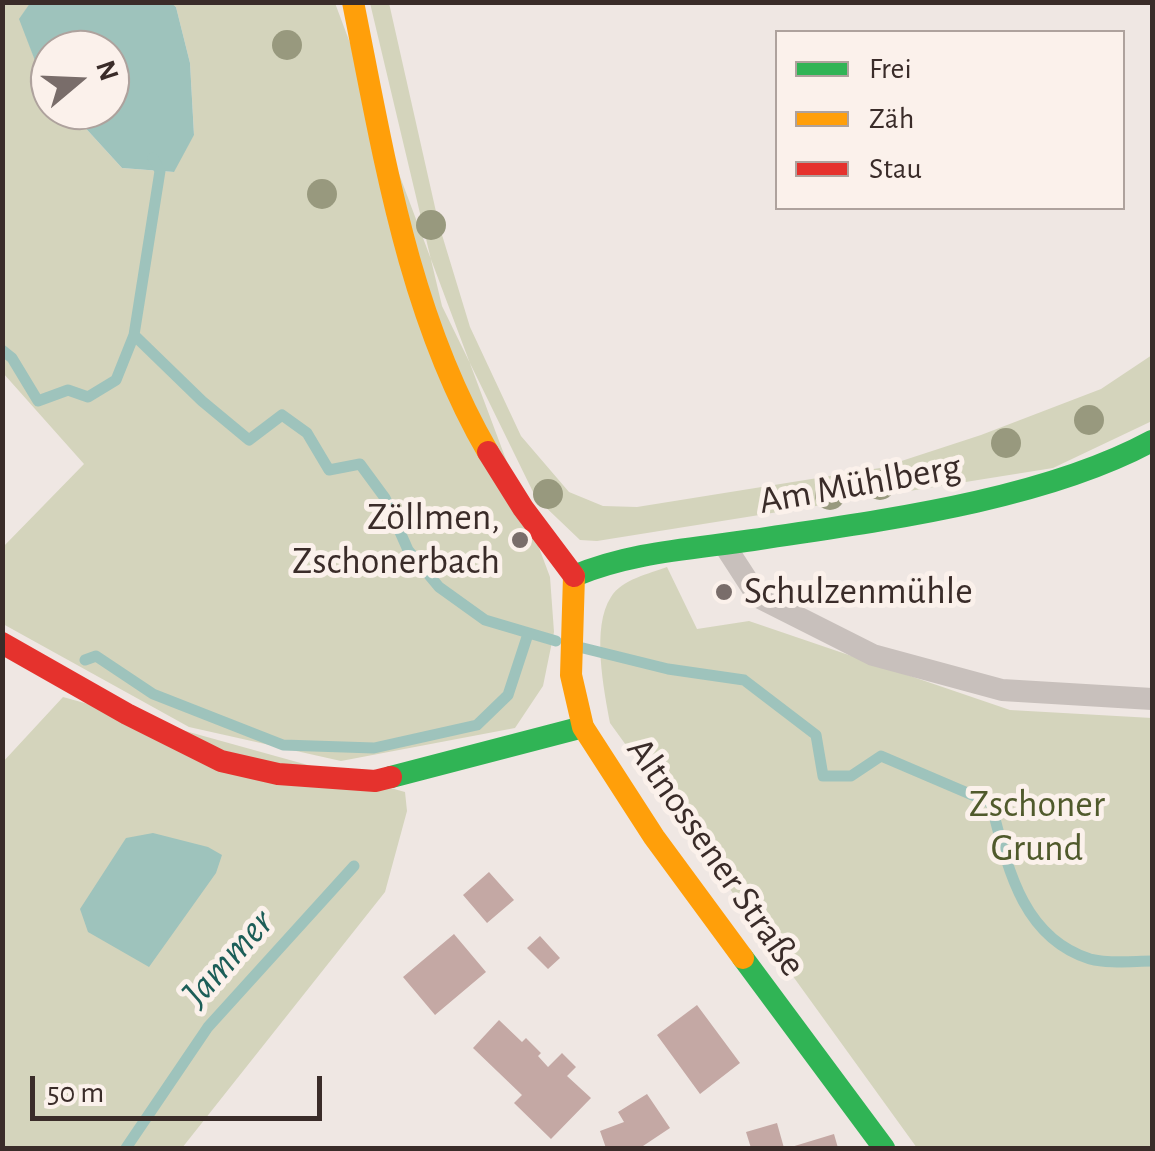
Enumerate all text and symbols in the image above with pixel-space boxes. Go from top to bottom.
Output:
north arrow [30,30,130,130]
legend [775,30,1125,210]
text: Frei [869,54,912,84]
text: N [90,57,123,85]
text: Zäh [869,104,914,134]
text: Stau [869,154,922,184]
street label: Am Mühlberg [756,444,964,524]
place label: Zöllmen, Zschonerbach [292,495,500,584]
marker: Zöllmen, Zschonerbach [509,529,531,551]
place label: Schulzenmühle [744,569,973,615]
marker: Schulzenmühle [713,581,735,603]
street label: Altnossener Straße [617,729,815,985]
park label: Zschoner Grund [969,782,1105,872]
water label: Jammer [172,900,284,1016]
scale bar [35,1056,328,1118]
text: 50 m [47,1078,104,1108]

